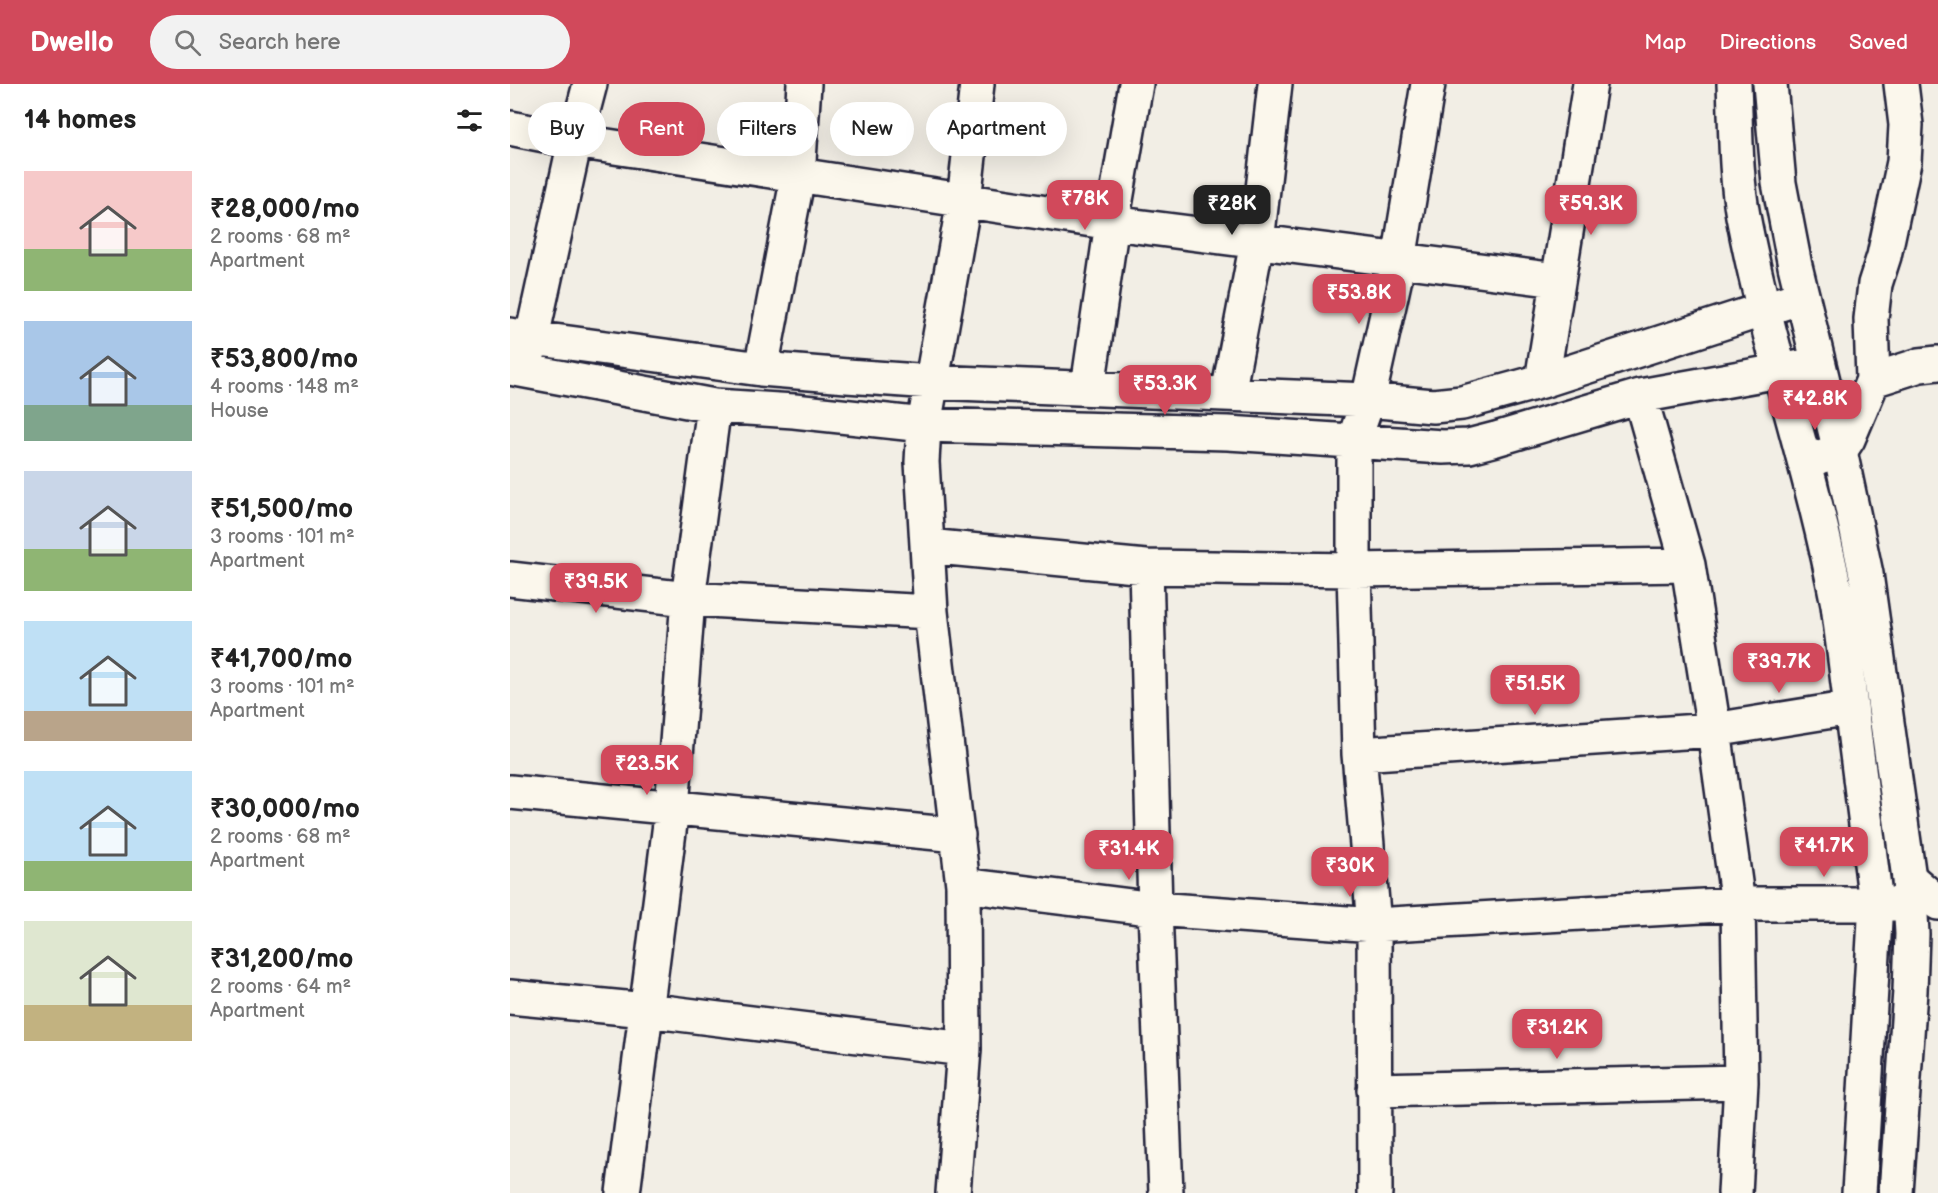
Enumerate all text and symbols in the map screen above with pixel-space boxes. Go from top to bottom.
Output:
search box [150,15,570,69]
text: Dwello [30,26,114,59]
icon: search [171,26,204,59]
text: Search here [219,29,341,56]
text: Map [1644,30,1687,55]
text: Directions [1720,30,1816,55]
text: Saved [1849,30,1908,55]
chip: Buy [528,102,606,156]
chip: Rent [618,102,705,156]
chip: Filters [717,102,818,156]
chip: New [830,102,914,156]
chip: Apartment [926,102,1067,156]
icon: filters [453,104,486,137]
text: 14 homes [24,105,136,136]
pin: ₹78K [1049,180,1121,231]
pin: ₹28K [1196,185,1268,236]
pin: ₹59.3K [1542,185,1640,236]
text: ₹78K [1061,187,1109,211]
text: ₹28K [1207,192,1257,216]
text: ₹59.3K [1559,192,1623,216]
text: ₹28,000/mo [210,194,360,225]
icon: home [72,195,144,267]
text: 2 rooms · 68 m² [210,225,351,249]
text: Apartment [210,249,305,273]
pin: ₹53.8K [1310,274,1408,325]
text: ₹53.8K [1327,281,1391,305]
text: ₹53,800/mo [210,344,358,375]
icon: home [72,345,144,417]
pin: ₹53.3K [1116,365,1214,416]
text: ₹53.3K [1133,372,1197,396]
text: 4 rooms · 148 m² [210,375,359,399]
pin: ₹42.8K [1766,380,1864,431]
text: ₹42.8K [1782,387,1848,411]
text: House [210,399,269,423]
text: ₹51,500/mo [210,494,353,525]
icon: home [72,495,144,567]
text: 3 rooms · 101 m² [210,525,355,549]
text: Apartment [210,549,305,573]
pin: ₹39.5K [547,563,645,614]
text: ₹39.5K [564,570,628,594]
pin: ₹39.7K [1730,643,1828,694]
text: ₹41,700/mo [210,644,352,675]
icon: home [72,645,144,717]
text: ₹39.7K [1747,650,1811,674]
pin: ₹51.5K [1486,665,1584,716]
text: ₹51.5K [1505,672,1565,696]
text: 3 rooms · 101 m² [210,675,355,699]
text: Apartment [210,699,305,723]
pin: ₹23.5K [598,745,696,796]
text: ₹23.5K [615,752,679,776]
text: ₹30,000/mo [210,794,360,825]
icon: home [72,795,144,867]
text: 2 rooms · 68 m² [210,825,351,849]
pin: ₹41.7K [1775,827,1873,878]
pin: ₹31.4K [1080,830,1178,881]
text: ₹41.7K [1794,834,1854,858]
text: ₹31.4K [1098,837,1160,861]
pin: ₹30K [1314,847,1386,898]
text: Apartment [210,849,305,873]
text: ₹30K [1325,854,1375,878]
text: ₹31,200/mo [210,944,353,975]
icon: home [72,945,144,1017]
text: 2 rooms · 64 m² [210,975,351,999]
text: Apartment [210,999,305,1023]
pin: ₹31.2K [1508,1009,1606,1060]
text: ₹31.2K [1526,1016,1588,1040]

